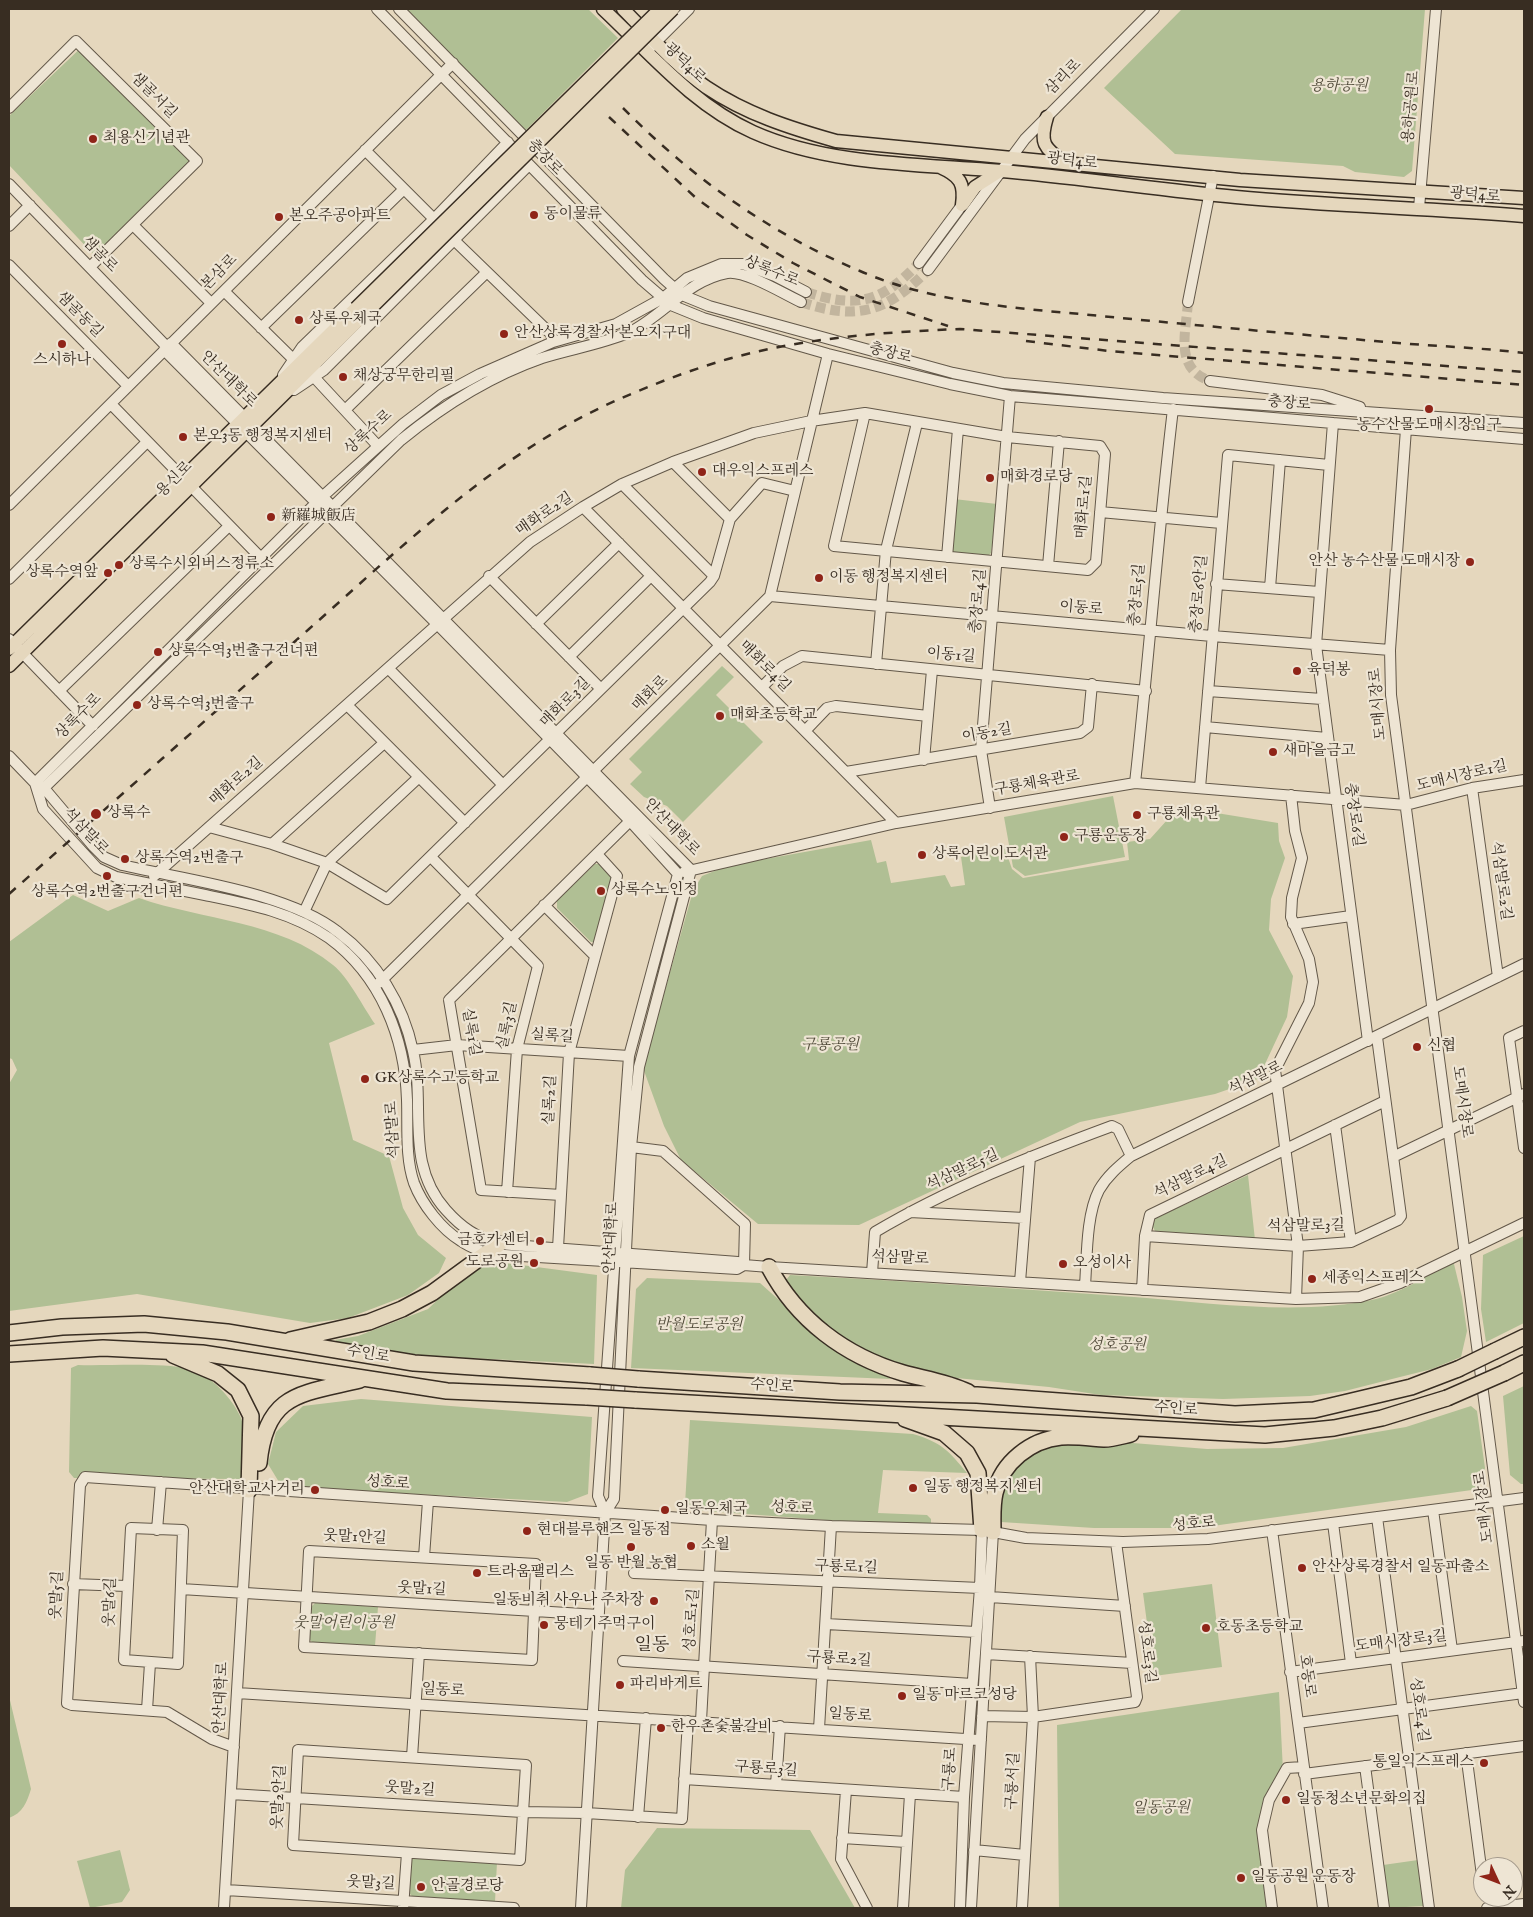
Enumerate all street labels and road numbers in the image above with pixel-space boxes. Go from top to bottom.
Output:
street label: 광덕4로 [659,40,709,88]
street label: 삼리로 [1042,56,1086,100]
street label: 샘골서길 [126,69,180,123]
street label: 용하공원로 [1400,70,1424,144]
street label: 충장로 [522,136,566,180]
street label: 광덕4로 [1046,150,1098,174]
street label: 광덕4로 [1449,185,1501,207]
street label: 샘골로 [77,233,121,277]
street label: 본삼로 [198,251,242,295]
street label: 상록수로 [741,253,801,291]
street label: 샘골동길 [52,288,106,342]
street label: 충장로 [867,340,913,368]
street label: 안산대학로 [196,348,260,412]
street label: 충장로 [1267,393,1311,415]
street label: 상록수로 [341,407,397,459]
street label: 용신로 [153,458,197,502]
street label: 매화로1길 [1073,475,1097,539]
street label: 매화로2길 [513,489,577,541]
street label: 충장로6안길 [1188,554,1212,634]
street label: 충장로5길 [1126,563,1150,627]
street label: 충장로4길 [967,568,991,634]
street label: 이동로 [1059,598,1103,620]
street label: 매화로4길 [735,638,793,696]
street label: 이동1길 [926,645,976,667]
street label: 도매시장로 [1367,667,1391,741]
street label: 매화로 [629,672,673,716]
street label: 매화로3길 [537,674,595,732]
street label: 상록수로 [52,690,106,744]
street label: 이동2길 [961,721,1013,747]
street label: 매화로2길 [207,754,267,810]
street label: 도매시장로1길 [1415,758,1509,796]
street label: 구룡체육관로 [993,768,1081,800]
street label: 충장로6길 [1340,782,1366,848]
street label: 안산대학로 [639,796,703,860]
street label: 석삼말로 [59,805,111,859]
street label: 석삼말로2길 [1486,840,1514,922]
street label: 실록3길 [494,1000,522,1052]
street label: 실록1길 [457,1006,483,1058]
street label: 실록길 [530,1027,574,1047]
street label: 석삼말로 [1226,1058,1286,1100]
street label: 도매시장로 [1447,1065,1475,1139]
street label: 실록2길 [541,1074,561,1126]
street label: 석삼말로 [383,1101,405,1159]
street label: 석삼말로5길 [924,1146,1002,1196]
street label: 석삼말로4길 [1151,1152,1231,1204]
street label: 안산대학로 [601,1201,623,1275]
street label: 석삼말로3길 [1267,1217,1345,1237]
street label: 석삼말로 [871,1248,929,1270]
street label: 수인로 [345,1342,391,1368]
street label: 수인로 [750,1377,794,1397]
street label: 수인로 [1154,1400,1198,1420]
street label: 도매시장로 [1472,1470,1498,1544]
street label: 성호로 [366,1474,410,1494]
street label: 성호로 [770,1499,814,1519]
street label: 성호로 [1172,1514,1216,1536]
street label: 웃말1안길 [323,1527,387,1549]
street label: 구룡로1길 [814,1558,878,1578]
street label: 웃말5길 [48,1570,68,1620]
street label: 웃말6길 [101,1577,121,1627]
street label: 웃말1길 [397,1580,447,1600]
street label: 성호로1길 [682,1588,704,1652]
street label: 성호로3길 [1133,1619,1159,1685]
street label: 도매시장로3길 [1354,1627,1448,1657]
street label: 구룡로2길 [806,1649,872,1671]
street label: 호동로 [1294,1653,1318,1699]
street label: 안산대학로 [211,1661,233,1735]
street label: 성호로4길 [1405,1676,1431,1744]
street label: 일동로 [421,1681,465,1701]
street label: 일동로 [828,1706,872,1726]
street label: 구룡로 [941,1747,961,1791]
street label: 구룡서길 [1003,1752,1025,1810]
street label: 구룡로3길 [734,1759,798,1781]
street label: 웃말2안길 [269,1764,291,1830]
street label: 웃말2길 [384,1779,436,1801]
street label: 웃말3길 [346,1874,396,1894]

